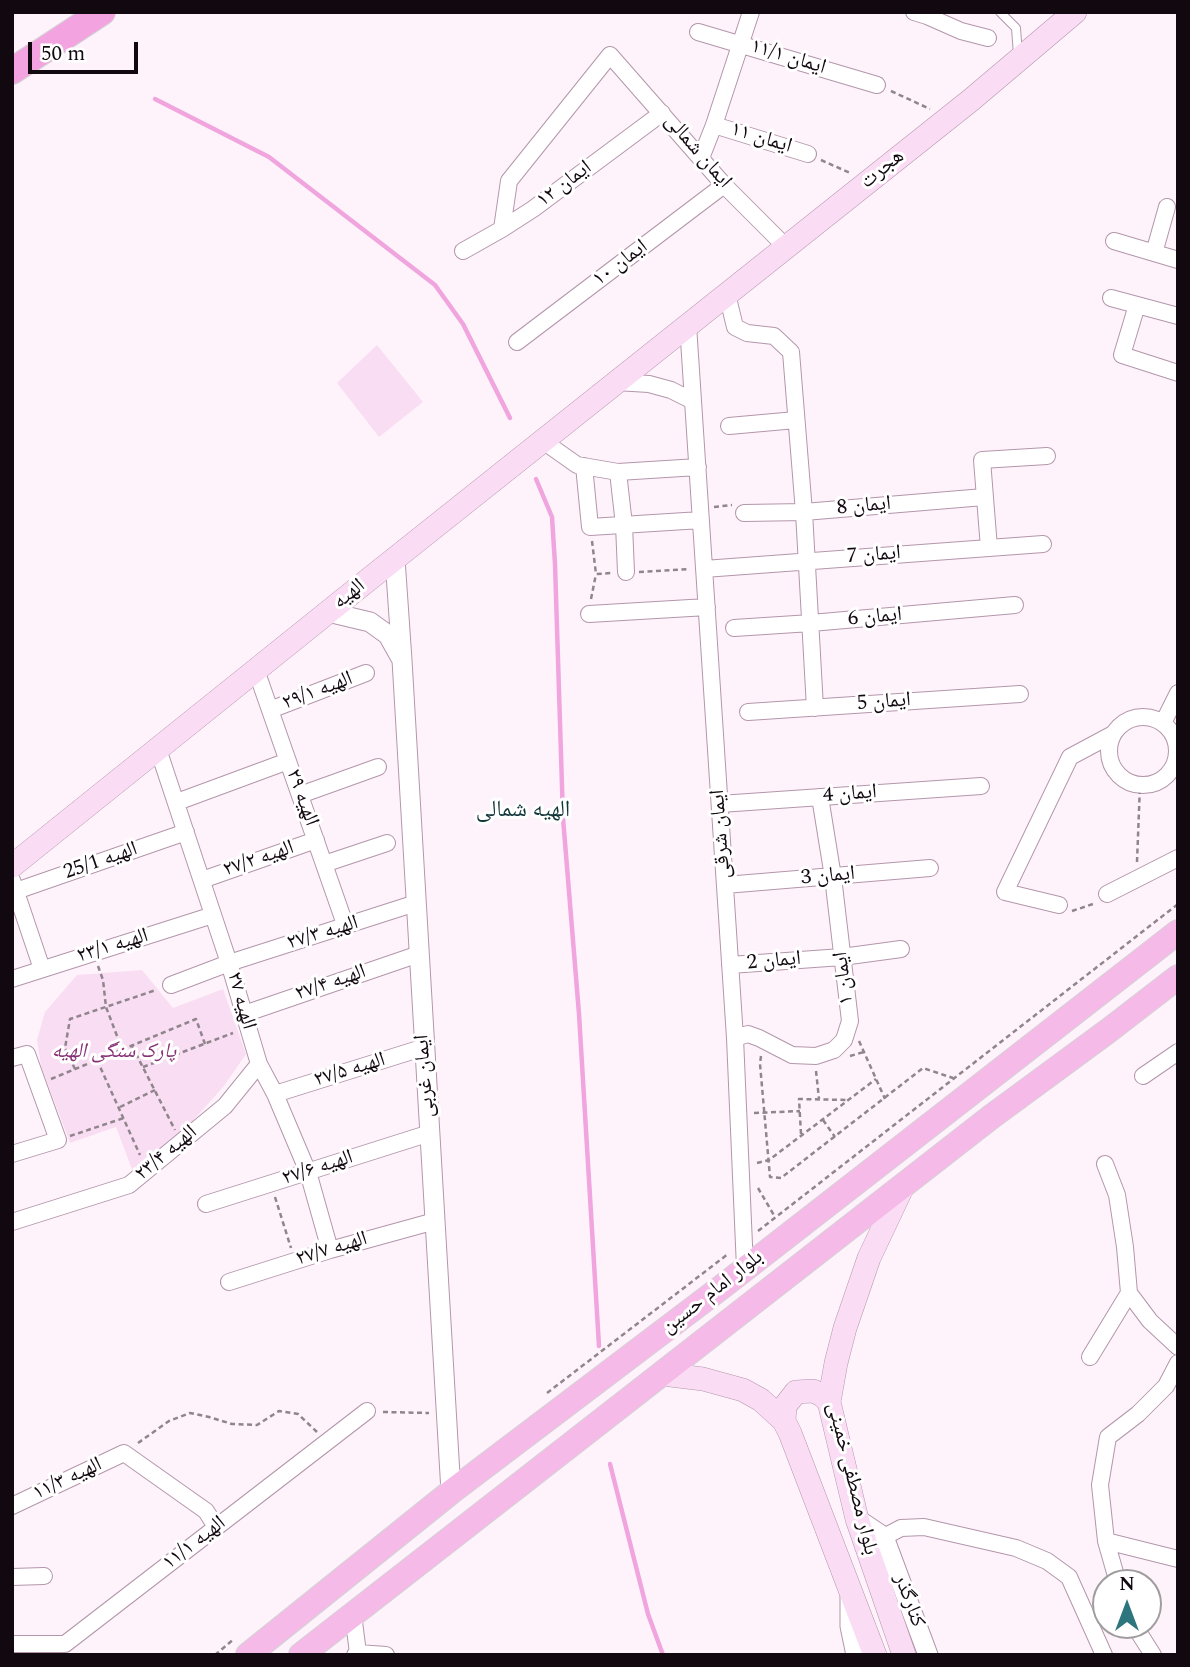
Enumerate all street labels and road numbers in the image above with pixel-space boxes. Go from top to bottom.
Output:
street label: ایمان ۱۱/۱ [747,35,829,81]
street label: ایمان شمالی [658,110,736,194]
street label: ایمان ۱۱ [727,118,795,160]
street label: هجرت [856,145,910,195]
street label: ایمان ۱۲ [532,156,598,214]
street label: ایمان ۱۰ [588,235,654,293]
street label: ایمان 8 [836,492,892,522]
street label: ایمان 7 [846,542,902,570]
street label: الهیه [329,574,371,616]
street label: ایمان 6 [847,603,903,633]
street label: الهیه ۲۹/۱ [279,667,357,717]
street label: ایمان 5 [856,689,912,717]
street label: الهیه ۲۹ [279,766,323,830]
street label: ایمان 4 [822,781,878,809]
street label: ایمان شرقی [706,789,738,879]
street label: الهیه ۲۷/۲ [220,836,298,884]
street label: الهیه 25/1 [61,838,141,886]
street label: ایمان 3 [800,862,856,892]
street label: الهیه ۲۷/۳ [284,911,362,957]
street label: الهیه ۲۳/۱ [74,924,152,970]
street label: ایمان 2 [746,947,802,977]
street label: ایمان ۱ [829,950,861,1006]
street label: الهیه ۲۷/۴ [292,960,370,1008]
street label: الهیه ۲۷ [220,969,260,1033]
street label: ایمان غربی [411,1034,441,1118]
street label: الهیه ۲۷/۵ [311,1048,389,1094]
street label: الهیه ۲۳/۴ [131,1121,203,1187]
street label: الهیه ۲۷/۶ [279,1146,357,1192]
street label: الهیه ۲۷/۷ [293,1227,371,1273]
street label: بلوار امام حسین [657,1246,769,1340]
street label: بلوار مصطفی خمینی [820,1400,882,1558]
street label: الهیه ۱۱/۳ [29,1453,107,1507]
street label: الهیه ۱۱/۱ [158,1512,232,1576]
street label: کنارگذر [887,1571,929,1631]

